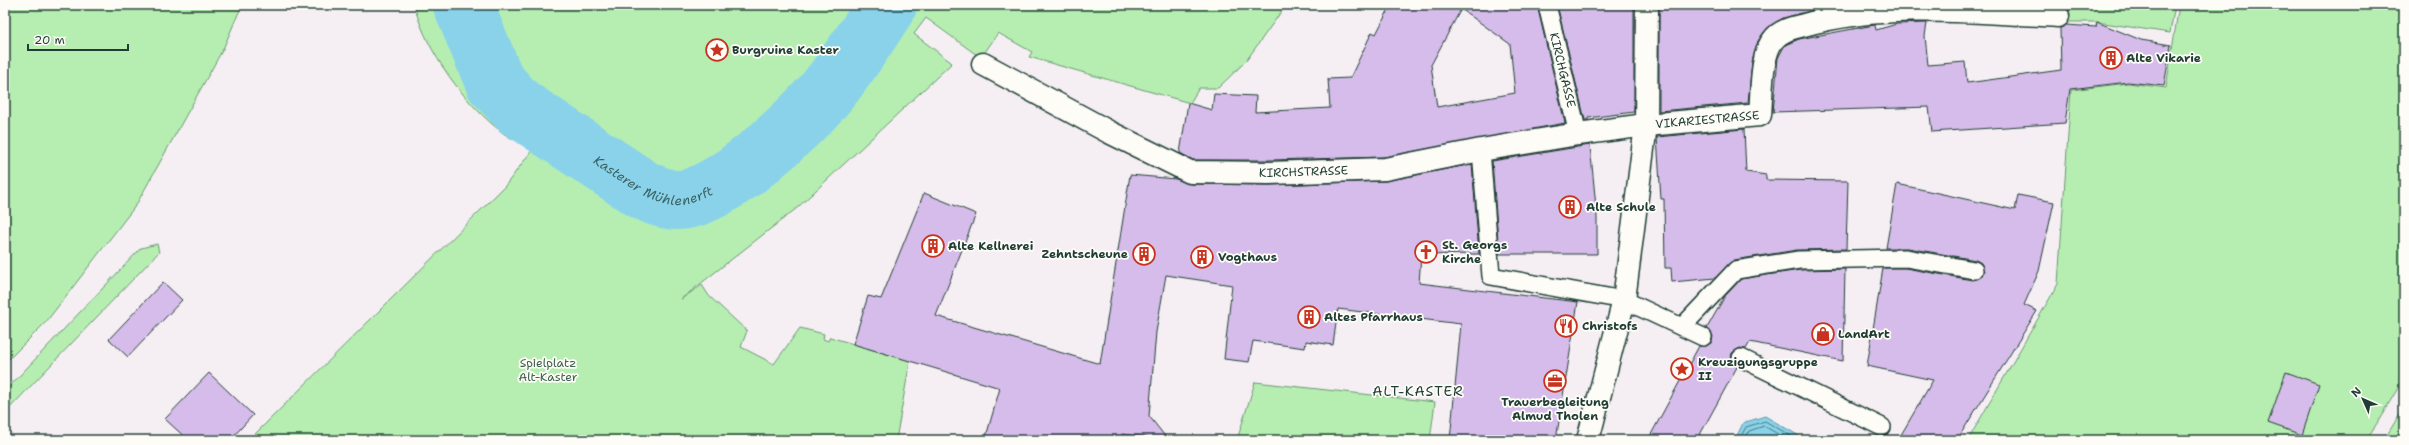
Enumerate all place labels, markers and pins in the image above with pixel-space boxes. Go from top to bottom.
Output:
place icon: Burgruine Kaster [704,37,730,63]
place label: Burgruine Kaster [732,42,840,58]
building icon: Alte Vikarie [2098,45,2124,71]
place label: Alte Vikarie [2126,50,2201,66]
building icon: Alte Schule [1557,194,1583,220]
place label: Alte Schule [1586,199,1656,215]
building icon: Alte Kellnerei [920,233,946,259]
place label: St. Georgs Kirche [1442,237,1507,267]
place label: Alte Kellnerei [948,238,1034,254]
church icon: St. Georgs Kirche [1413,239,1439,265]
building icon: Zehntscheune [1131,241,1157,267]
building icon: Vogthaus [1189,244,1215,270]
place label: Zehntscheune [1042,246,1128,262]
place label: Vogthaus [1218,249,1277,265]
building icon: Altes Pfarrhaus [1296,304,1322,330]
place label: Altes Pfarrhaus [1324,309,1423,325]
restaurant icon: Christofs [1553,313,1579,339]
place label: Christofs [1582,318,1638,334]
shop icon: LandArt [1810,321,1836,347]
place label: LandArt [1838,326,1890,342]
place label: Kreuzigungsgruppe II [1698,354,1818,384]
place icon: Kreuzigungsgruppe II [1669,356,1695,382]
office icon: Trauerbegleitung Almud Tholen [1542,368,1568,394]
place label: Trauerbegleitung Almud Tholen [1501,394,1609,424]

